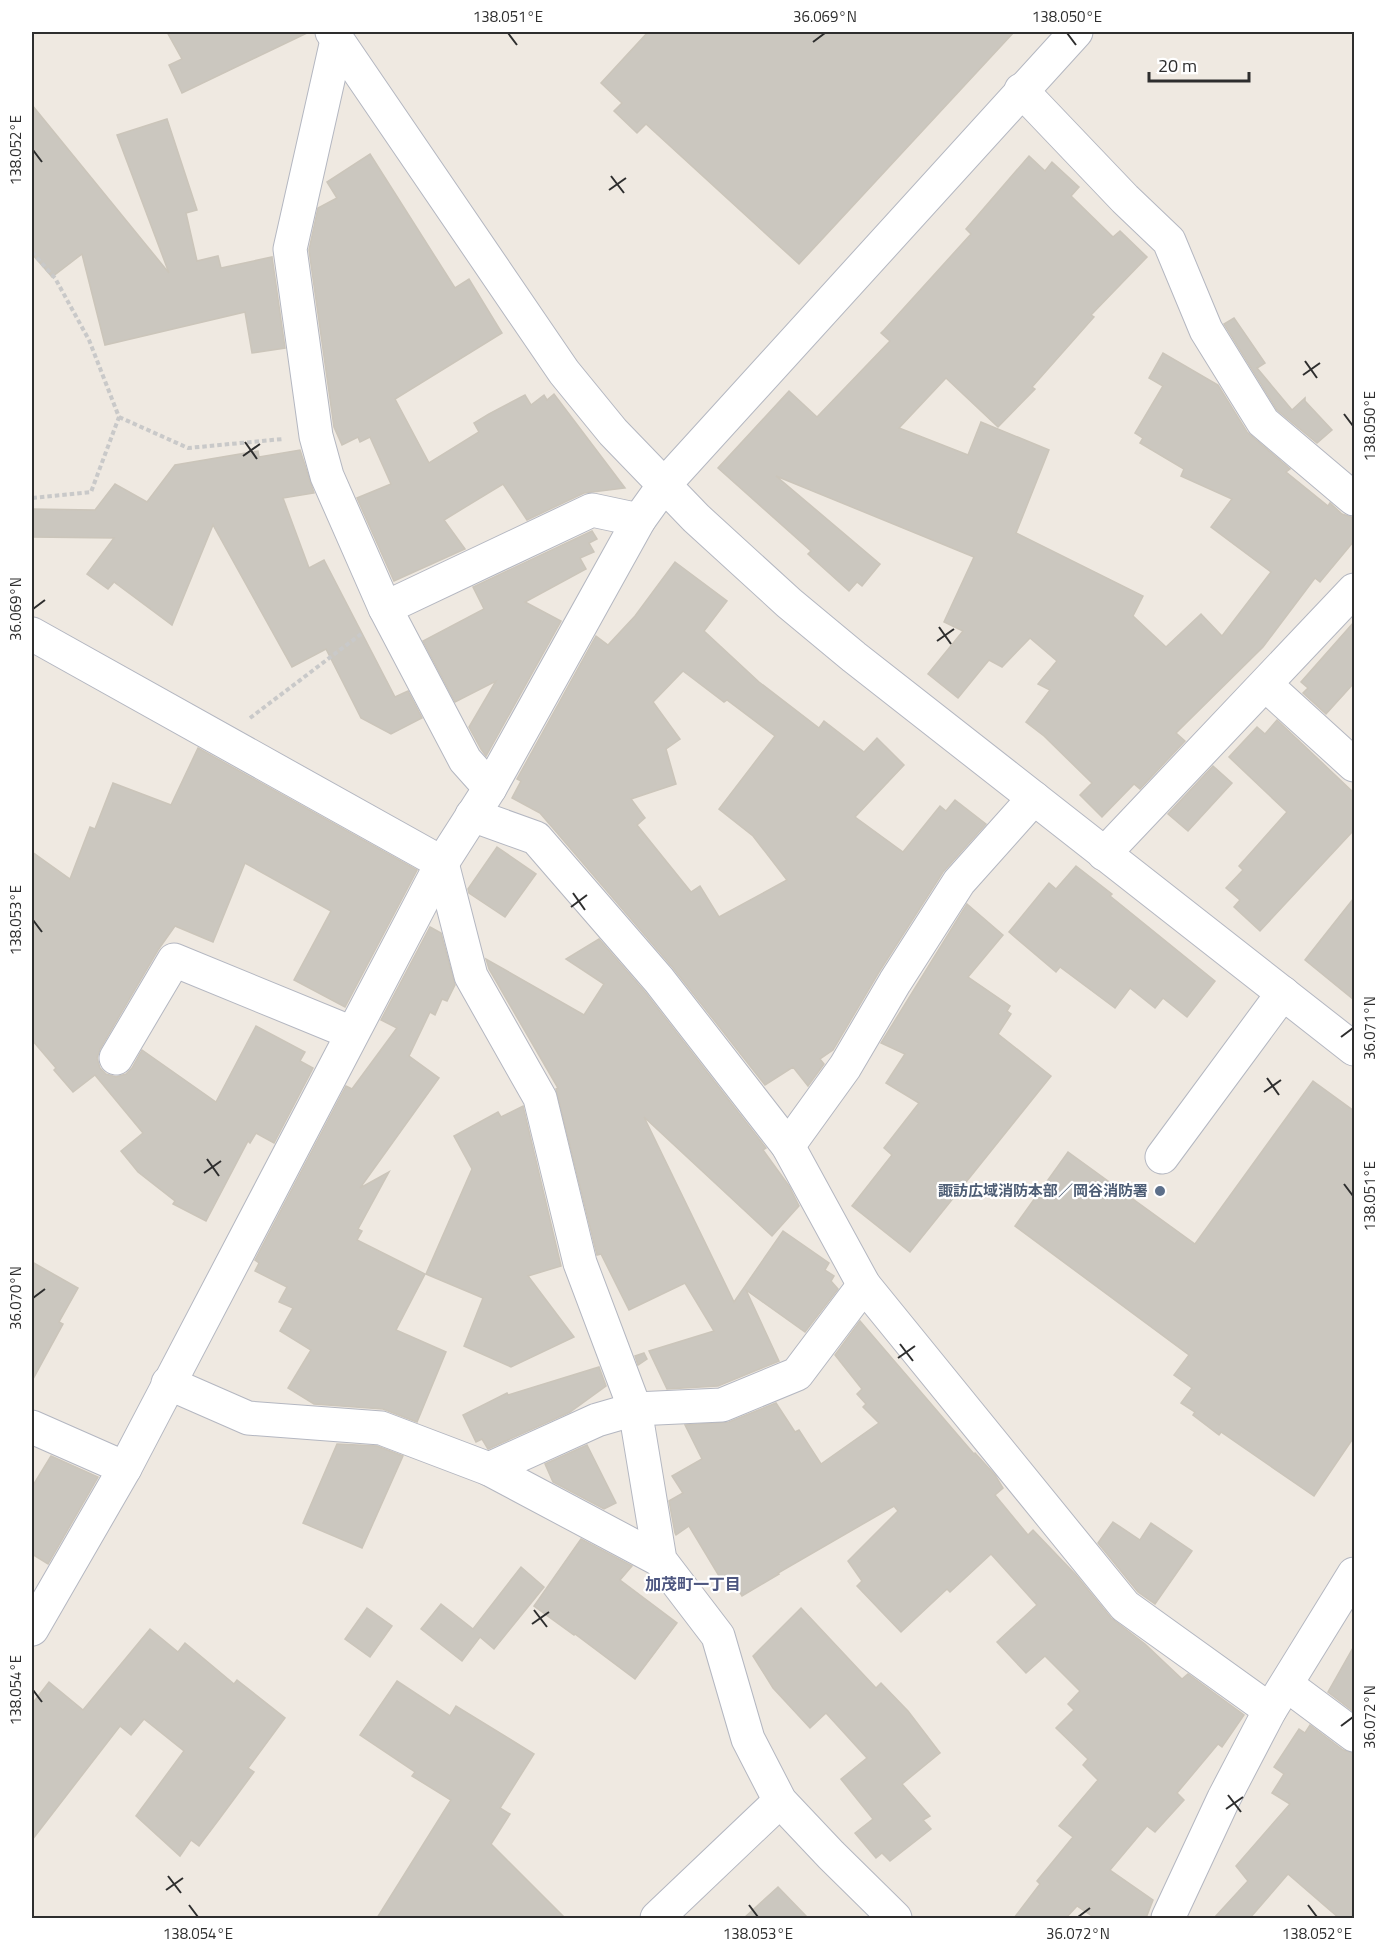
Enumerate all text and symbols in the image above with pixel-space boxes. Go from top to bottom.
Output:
text: 138.051°E [473,5,543,28]
text: 36.069°N [793,5,857,28]
text: 138.050°E [1032,5,1102,28]
scale bar [1149,45,1250,83]
text: 20 m [1158,52,1197,79]
text: 138.052°E [4,115,27,185]
text: 138.050°E [1358,391,1381,461]
text: 36.069°N [4,577,27,641]
text: 138.053°E [4,885,27,955]
text: 36.071°N [1358,996,1381,1060]
text: 138.051°E [1358,1161,1381,1231]
place label: 諏訪広域消防本部／岡谷消防署 [938,1179,1148,1202]
marker: 諏訪広域消防本部／岡谷消防署 [1153,1184,1167,1198]
text: 36.070°N [4,1266,27,1330]
district label: 加茂町一丁目 [645,1572,741,1596]
text: 138.054°E [4,1655,27,1725]
text: 36.072°N [1358,1685,1381,1749]
text: 138.054°E [163,1922,233,1945]
text: 138.053°E [723,1922,793,1945]
text: 36.072°N [1046,1922,1110,1945]
text: 138.052°E [1282,1922,1352,1945]

